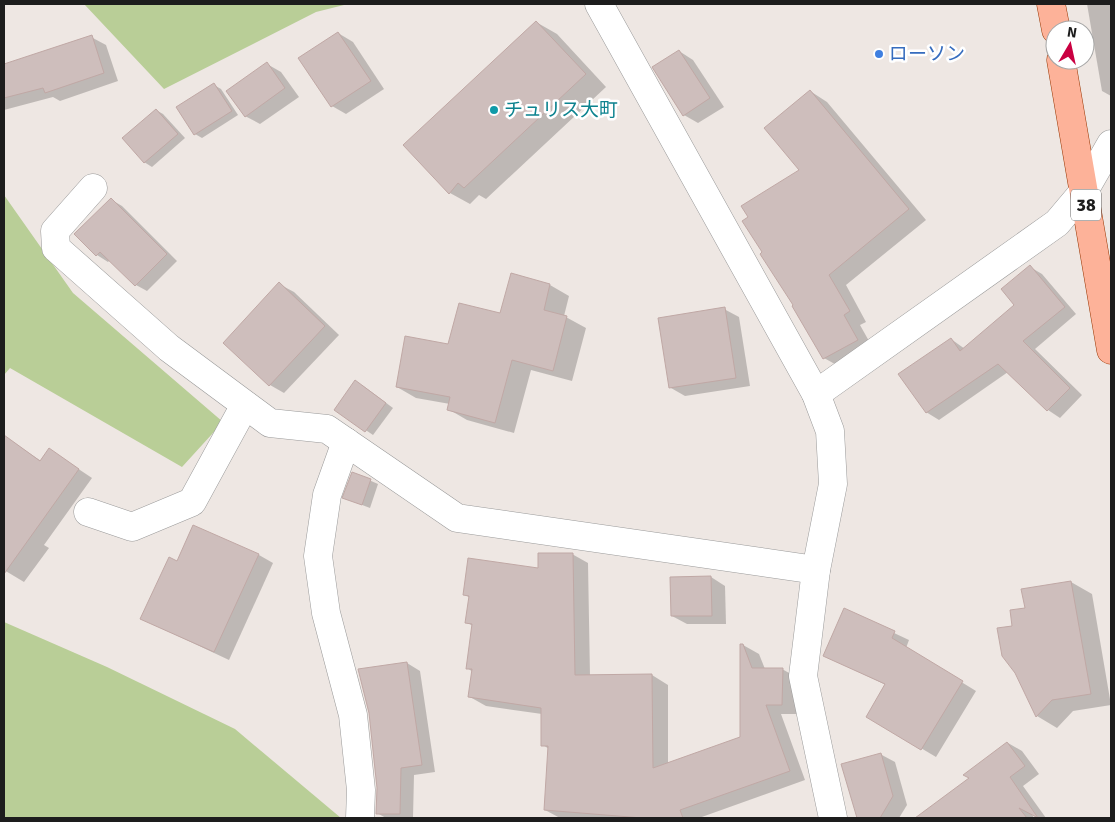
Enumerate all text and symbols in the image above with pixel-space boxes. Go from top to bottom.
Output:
north arrow [1045,20,1095,70]
text: N [1066,23,1078,42]
place label: ローソン [889,42,965,66]
marker: ローソン [873,48,885,60]
place label: チュリス大町 [504,98,618,122]
marker: チュリス大町 [488,104,500,116]
road number: 38 [1071,190,1101,220]

